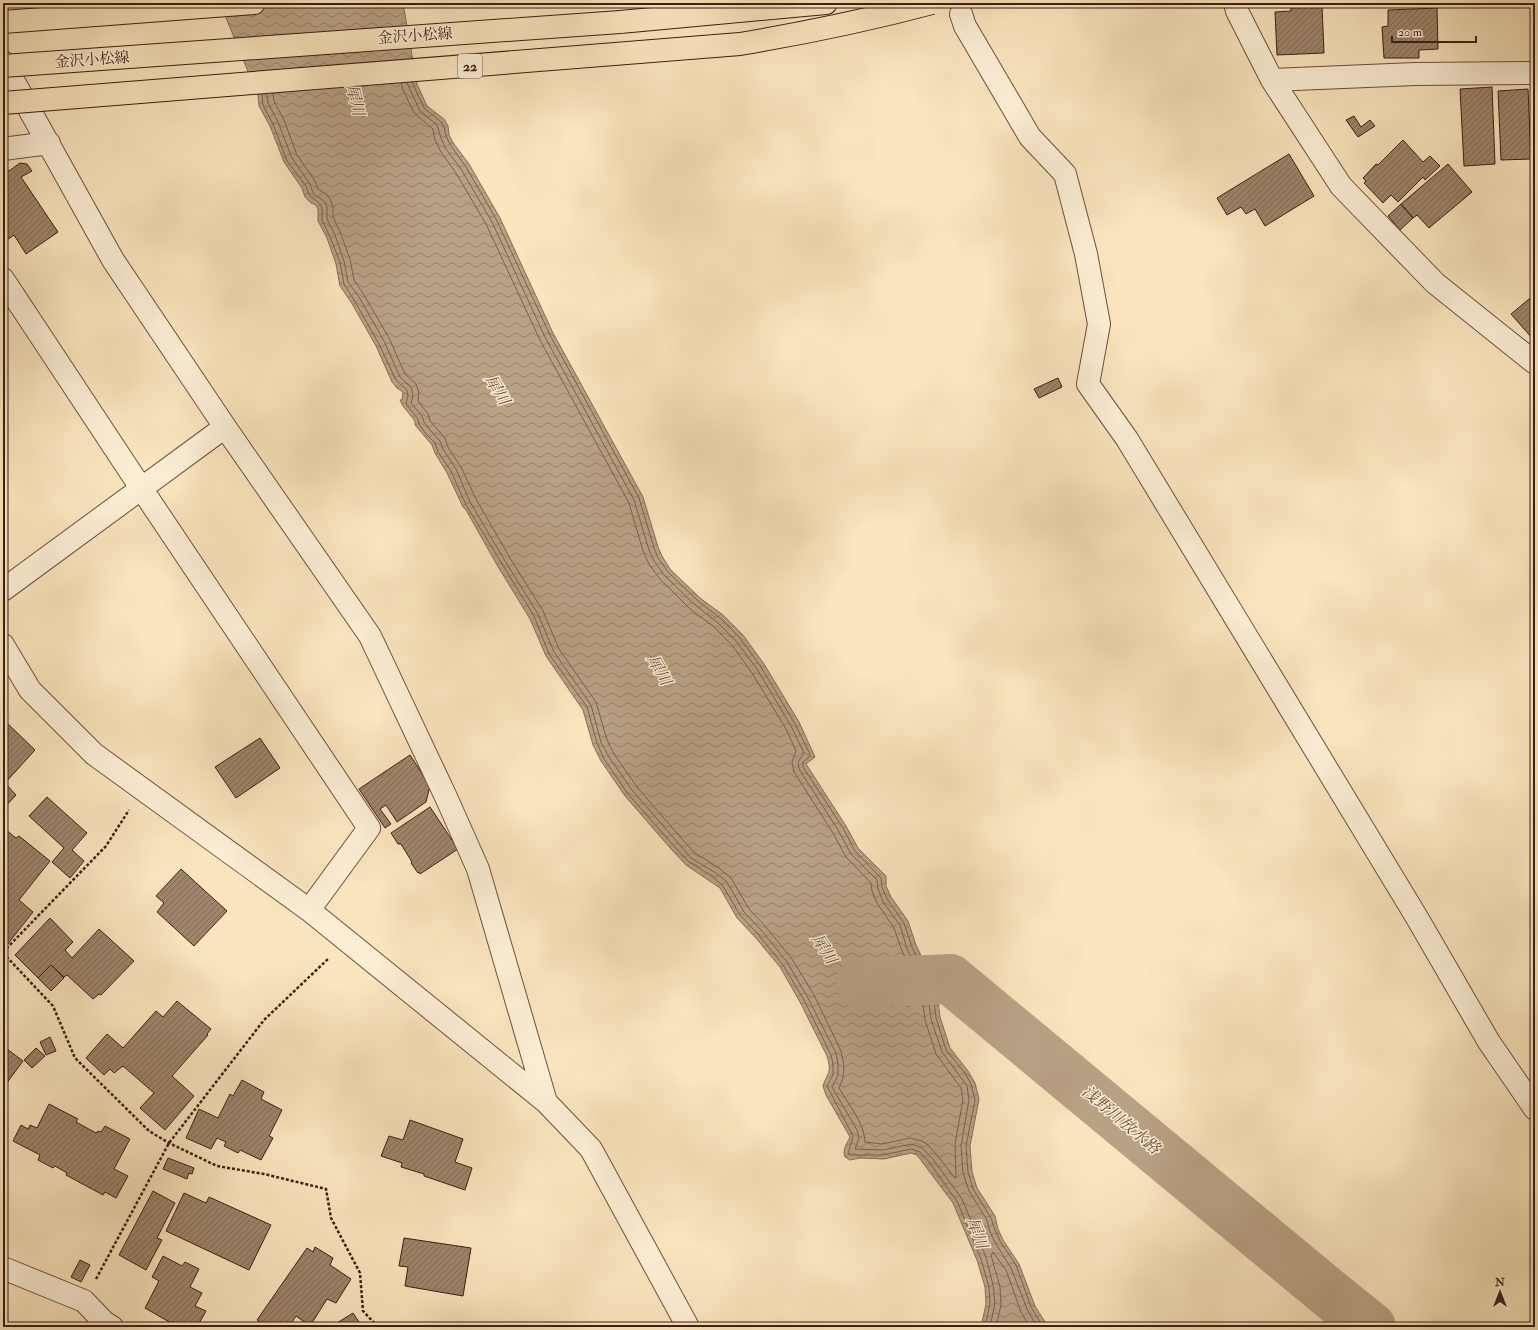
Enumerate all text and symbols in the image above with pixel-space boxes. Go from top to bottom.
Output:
scale bar [1392,18,1476,44]
street label: 金沢小松線 [377,24,453,48]
text: 20 m [1398,25,1423,40]
street label: 金沢小松線 [54,48,130,72]
road number: 22 [458,54,482,78]
water label: 犀川 [341,82,369,120]
water label: 犀川 [480,371,515,411]
water label: 犀川 [642,651,676,691]
water label: 犀川 [807,930,842,970]
water label: 浅野川放水路 [1078,1081,1165,1159]
water label: 犀川 [962,1215,993,1253]
north arrow [1480,1272,1520,1312]
text: N [1494,1276,1506,1289]

